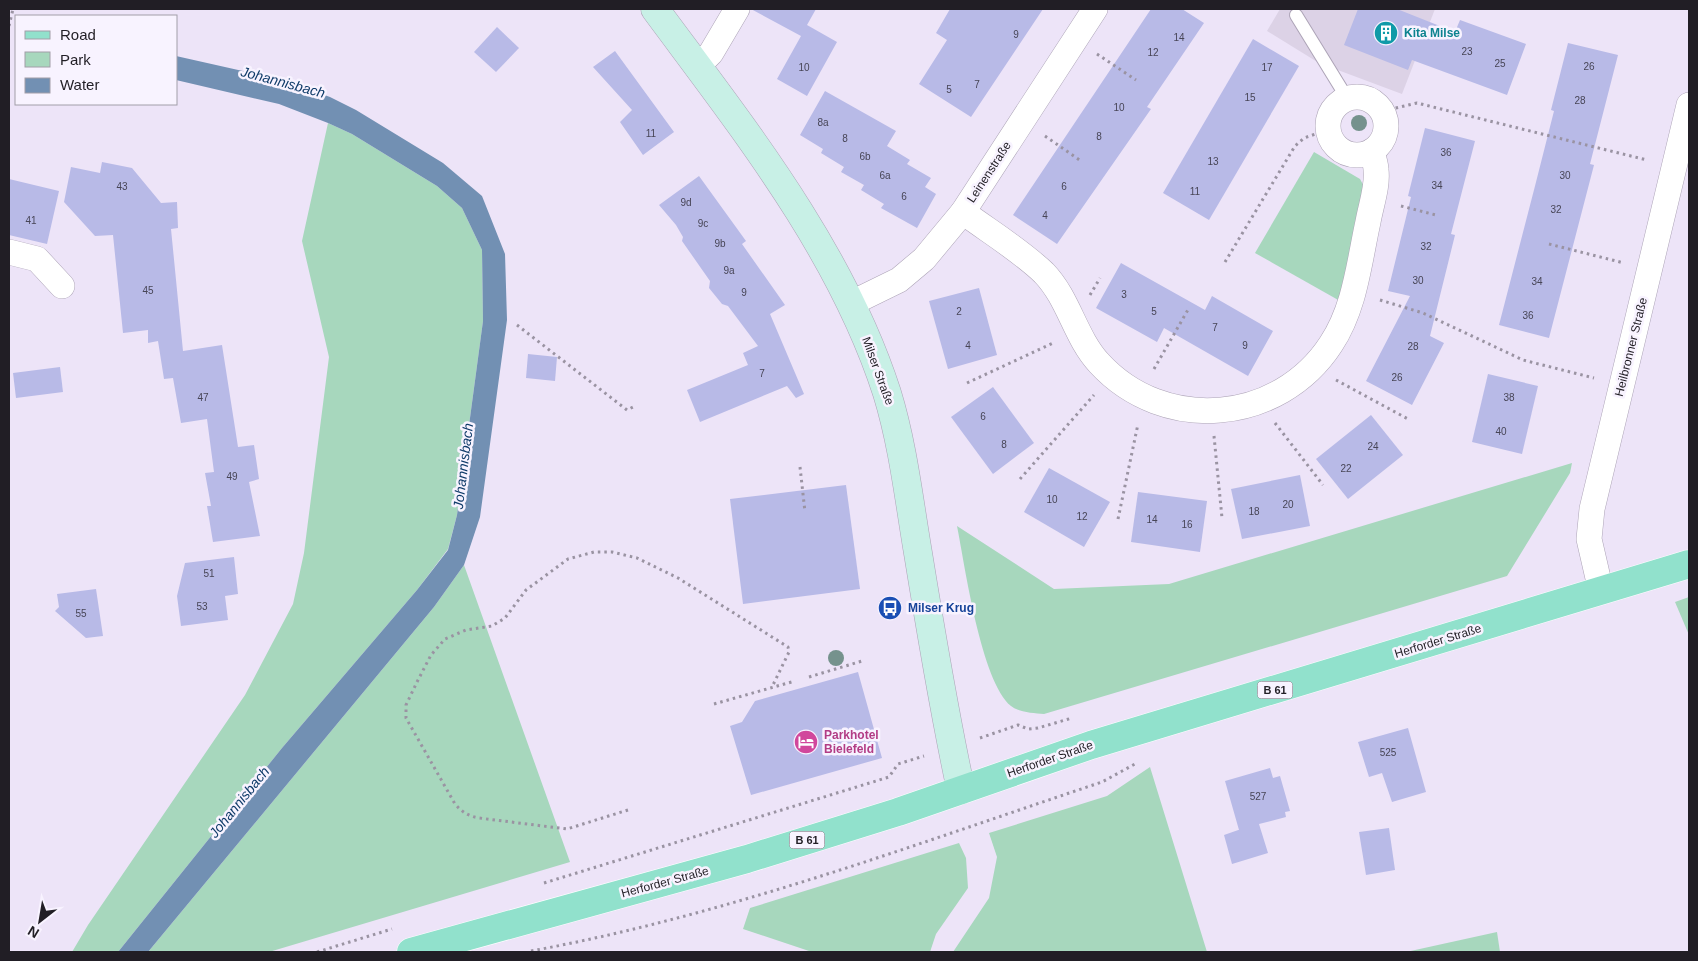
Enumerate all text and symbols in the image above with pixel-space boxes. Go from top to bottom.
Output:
legend [15,15,178,105]
building icon: Kita Milse [1373,20,1399,46]
text: Road [60,26,96,43]
place label: Kita Milse [1404,26,1460,40]
house number: 9 [1013,29,1019,40]
house number: 14 [1173,32,1185,43]
house number: 23 [1461,46,1473,57]
house number: 12 [1147,47,1159,58]
text: Park [60,51,91,68]
house number: 25 [1494,58,1506,69]
house number: 26 [1583,61,1595,72]
house number: 10 [798,62,810,73]
house number: 17 [1261,62,1273,73]
water label: Johannisbach [238,63,327,101]
text: Water [60,76,99,93]
house number: 7 [974,79,980,90]
house number: 5 [946,84,952,95]
house number: 15 [1244,92,1256,103]
house number: 28 [1574,95,1586,106]
house number: 10 [1113,102,1125,113]
house number: 8a [817,117,829,128]
house number: 11 [646,128,657,139]
house number: 8 [1096,131,1102,142]
house number: 8 [842,133,848,144]
street label: Leinenstraße [964,139,1014,205]
house number: 36 [1440,147,1452,158]
house number: 6b [859,151,871,162]
house number: 13 [1207,156,1219,167]
house number: 6a [879,170,891,181]
house number: 30 [1559,170,1571,181]
house number: 34 [1431,180,1443,191]
house number: 43 [116,181,128,192]
house number: 6 [1061,181,1067,192]
house number: 11 [1190,186,1201,197]
house number: 6 [901,191,907,202]
house number: 9d [680,197,692,208]
house number: 32 [1550,204,1562,215]
house number: 4 [1042,210,1048,221]
house number: 41 [25,215,37,226]
house number: 9c [698,218,708,229]
house number: 9b [714,238,726,249]
house number: 32 [1420,241,1432,252]
house number: 9a [723,265,735,276]
house number: 30 [1412,275,1424,286]
house number: 34 [1531,276,1543,287]
house number: 45 [142,285,154,296]
house number: 9 [741,287,747,298]
house number: 3 [1121,289,1127,300]
street label: Heilbronner Straße [1612,296,1650,398]
house number: 2 [956,306,962,317]
house number: 5 [1151,306,1157,317]
house number: 36 [1522,310,1534,321]
house number: 7 [1212,322,1218,333]
street label: Milser Straße [859,335,897,407]
house number: 4 [965,340,971,351]
house number: 9 [1242,340,1248,351]
house number: 28 [1407,341,1419,352]
house number: 7 [759,368,765,379]
house number: 26 [1391,372,1403,383]
house number: 47 [197,392,209,403]
house number: 38 [1503,392,1515,403]
house number: 6 [980,411,986,422]
water label: Johannisbach [450,422,476,511]
house number: 40 [1495,426,1507,437]
house number: 8 [1001,439,1007,450]
house number: 24 [1367,441,1379,452]
house number: 22 [1340,463,1352,474]
house number: 49 [226,471,238,482]
house number: 10 [1046,494,1058,505]
house number: 20 [1282,499,1294,510]
house number: 18 [1248,506,1260,517]
house number: 12 [1076,511,1088,522]
house number: 14 [1146,514,1158,525]
house number: 16 [1181,519,1193,530]
house number: 51 [203,568,215,579]
bus stop icon: Milser Krug [877,595,903,621]
house number: 53 [196,601,208,612]
place label: Milser Krug [908,601,974,615]
house number: 55 [75,608,87,619]
street label: Herforder Straße [1393,621,1483,661]
road number: B 61 [1258,682,1292,698]
place label: Parkhotel Bielefeld [824,728,879,756]
hotel icon: Parkhotel Bielefeld [793,729,819,755]
street label: Herforder Straße [1005,738,1095,780]
house number: 525 [1380,747,1397,758]
water label: Johannisbach [205,763,273,841]
house number: 527 [1250,791,1267,802]
road number: B 61 [790,832,824,848]
street label: Herforder Straße [620,864,711,900]
north arrow [15,896,65,946]
text: N [25,923,42,942]

